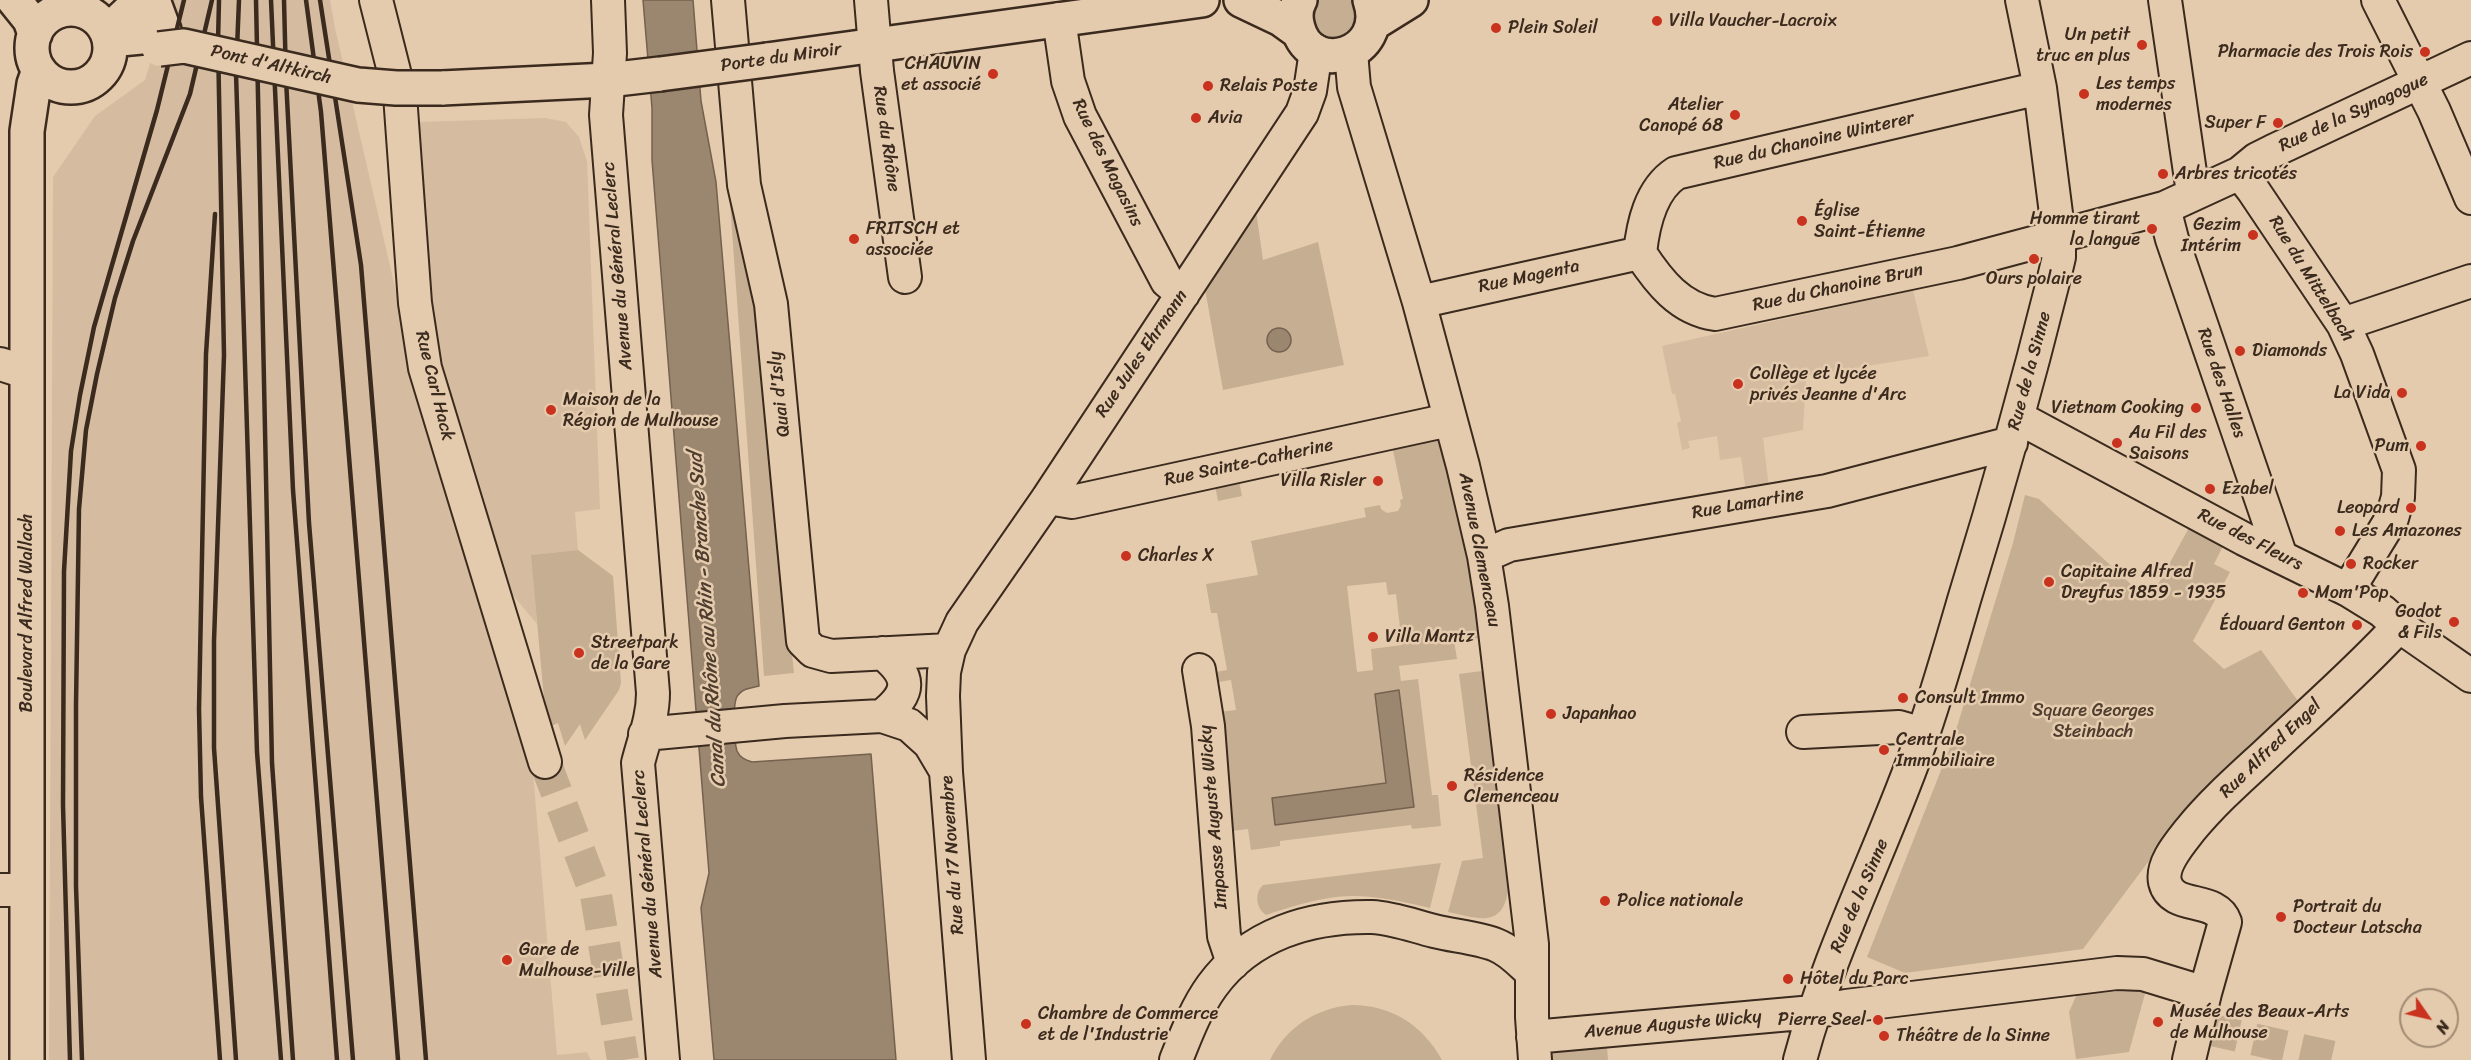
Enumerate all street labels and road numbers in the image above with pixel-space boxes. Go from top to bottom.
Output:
street label: Porte du Miroir [719,39,843,77]
street label: Pont d'Altkirch [209,41,333,89]
street label: Rue de la Synagogue [2276,69,2432,157]
street label: Rue du Rhône [868,85,904,193]
street label: Rue des Magasins [1067,96,1147,230]
street label: Rue du Chanoine Winterer [1712,107,1916,175]
street label: Avenue du Général Leclerc [598,161,638,371]
street label: Rue du Mittelbach [2264,212,2358,346]
street label: Rue Magenta [1477,256,1581,298]
street label: Rue du Chanoine Brun [1751,259,1925,317]
street label: Rue Jules Ehrmann [1091,286,1193,422]
street label: Rue de la Sinne [2004,309,2056,433]
street label: Rue des Halles [2192,325,2250,441]
street label: Rue Carl Hack [410,329,458,443]
street label: Quai d'Isly [765,350,795,438]
street label: Rue Sainte-Catherine [1163,435,1335,491]
street label: Avenue Clemenceau [1453,471,1505,629]
street label: Rue Lamartine [1690,484,1806,524]
street label: Rue des Fleurs [2194,504,2306,576]
street label: Boulevard Alfred Wallach [16,513,38,713]
street label: Rue Alfred Engel [2216,695,2326,803]
street label: Impasse Auguste Wicky [1195,724,1233,910]
street label: Avenue du Général Leclerc [628,769,668,979]
street label: Rue du 17 Novembre [937,775,969,935]
street label: Rue de la Sinne [1826,836,1894,956]
street label: Avenue Auguste Wicky [1583,1006,1763,1044]

